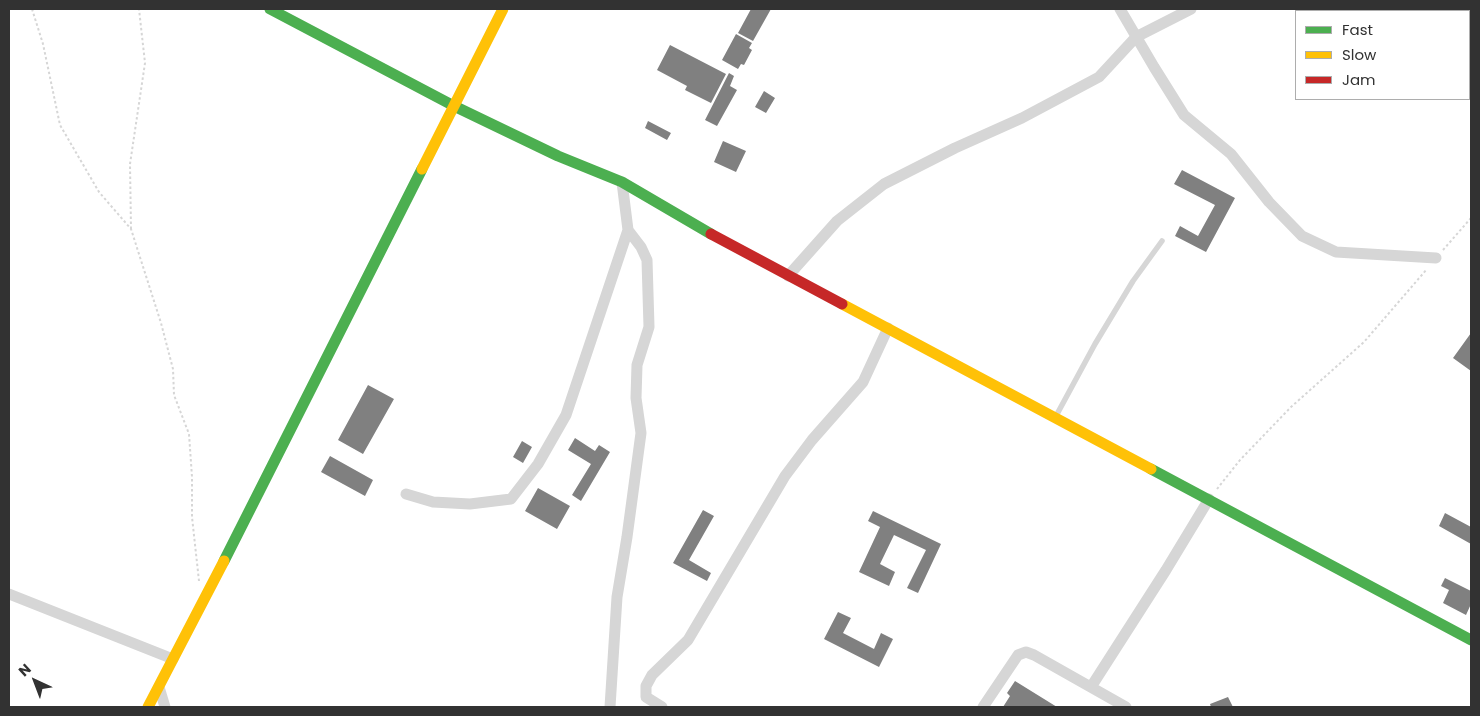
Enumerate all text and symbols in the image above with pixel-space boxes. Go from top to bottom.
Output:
legend [1295,10,1470,100]
text: Fast [1342,19,1373,40]
text: Slow [1342,44,1376,65]
text: Jam [1342,69,1376,90]
north arrow [10,656,60,706]
text: N [14,659,35,681]

